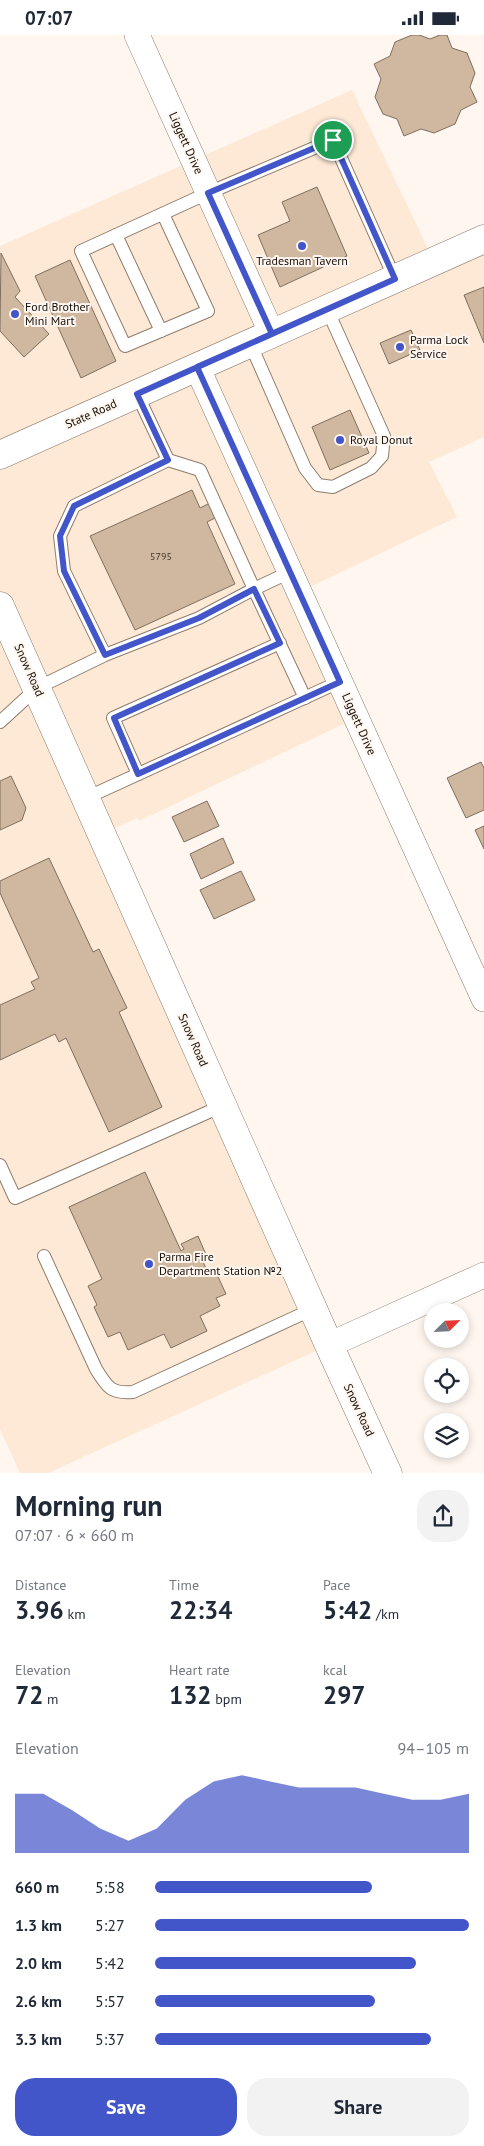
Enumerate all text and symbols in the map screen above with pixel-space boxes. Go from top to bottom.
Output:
text: 07:07 [25,6,73,30]
street label: Liggett Drive [166,109,207,176]
pin [312,119,354,161]
icon: arrive [319,126,347,154]
marker: Tradesman Tavern [296,240,308,252]
place label: Tradesman Tavern [256,253,348,268]
place label: Ford Brother Mini Mart [25,299,90,328]
marker: Ford Brother Mini Mart [9,308,21,320]
place label: Parma Lock Service [410,332,469,361]
marker: Parma Lock Service [394,341,406,353]
street label: State Road [63,395,119,432]
place label: Royal Donut [350,432,413,447]
marker: Royal Donut [334,434,346,446]
house number: 5795 [150,550,172,563]
street label: Snow Road [11,641,48,699]
street label: Liggett Drive [339,690,380,757]
street label: Snow Road [175,1011,212,1069]
place label: Parma Fire Department Station №2 [159,1249,282,1278]
marker: Parma Fire Department Station №2 [143,1258,155,1270]
north arrow [424,1303,469,1347]
map controls [424,1303,469,1458]
button: locate [424,1358,469,1403]
street label: Snow Road [341,1381,378,1439]
button: layers [424,1413,469,1458]
text: Morning run [15,1487,163,1524]
button: share [417,1490,469,1542]
text: 07:07 · 6 × 660 m [15,1525,134,1545]
text: Distance [15,1576,66,1594]
text: Time [169,1576,199,1594]
text: Pace [323,1576,350,1594]
text: 3.96 [15,1594,64,1626]
text: 22:34 [169,1594,232,1626]
text: 5:42 [323,1594,372,1626]
text: km [64,1605,86,1623]
text: /km [372,1605,399,1623]
text: Elevation [15,1661,71,1679]
text: Heart rate [169,1661,230,1679]
text: kcal [323,1661,347,1679]
text: 72 [15,1679,43,1711]
text: 132 [169,1679,212,1711]
text: 297 [323,1679,366,1711]
text: m [43,1690,58,1708]
text: bpm [212,1690,242,1708]
text: Elevation [15,1738,79,1758]
text: 94–105 m [398,1738,469,1758]
text: 660 m [15,1877,59,1897]
text: 5:58 [95,1877,125,1897]
text: 1.3 km [15,1915,62,1935]
text: 5:27 [95,1915,125,1935]
text: 2.0 km [15,1953,62,1973]
text: 5:42 [95,1953,125,1973]
text: 2.6 km [15,1991,62,2011]
text: 5:57 [95,1991,125,2011]
text: 3.3 km [15,2029,62,2049]
text: 5:37 [95,2029,125,2049]
button: Save [15,2078,237,2136]
button: Share [247,2078,469,2136]

